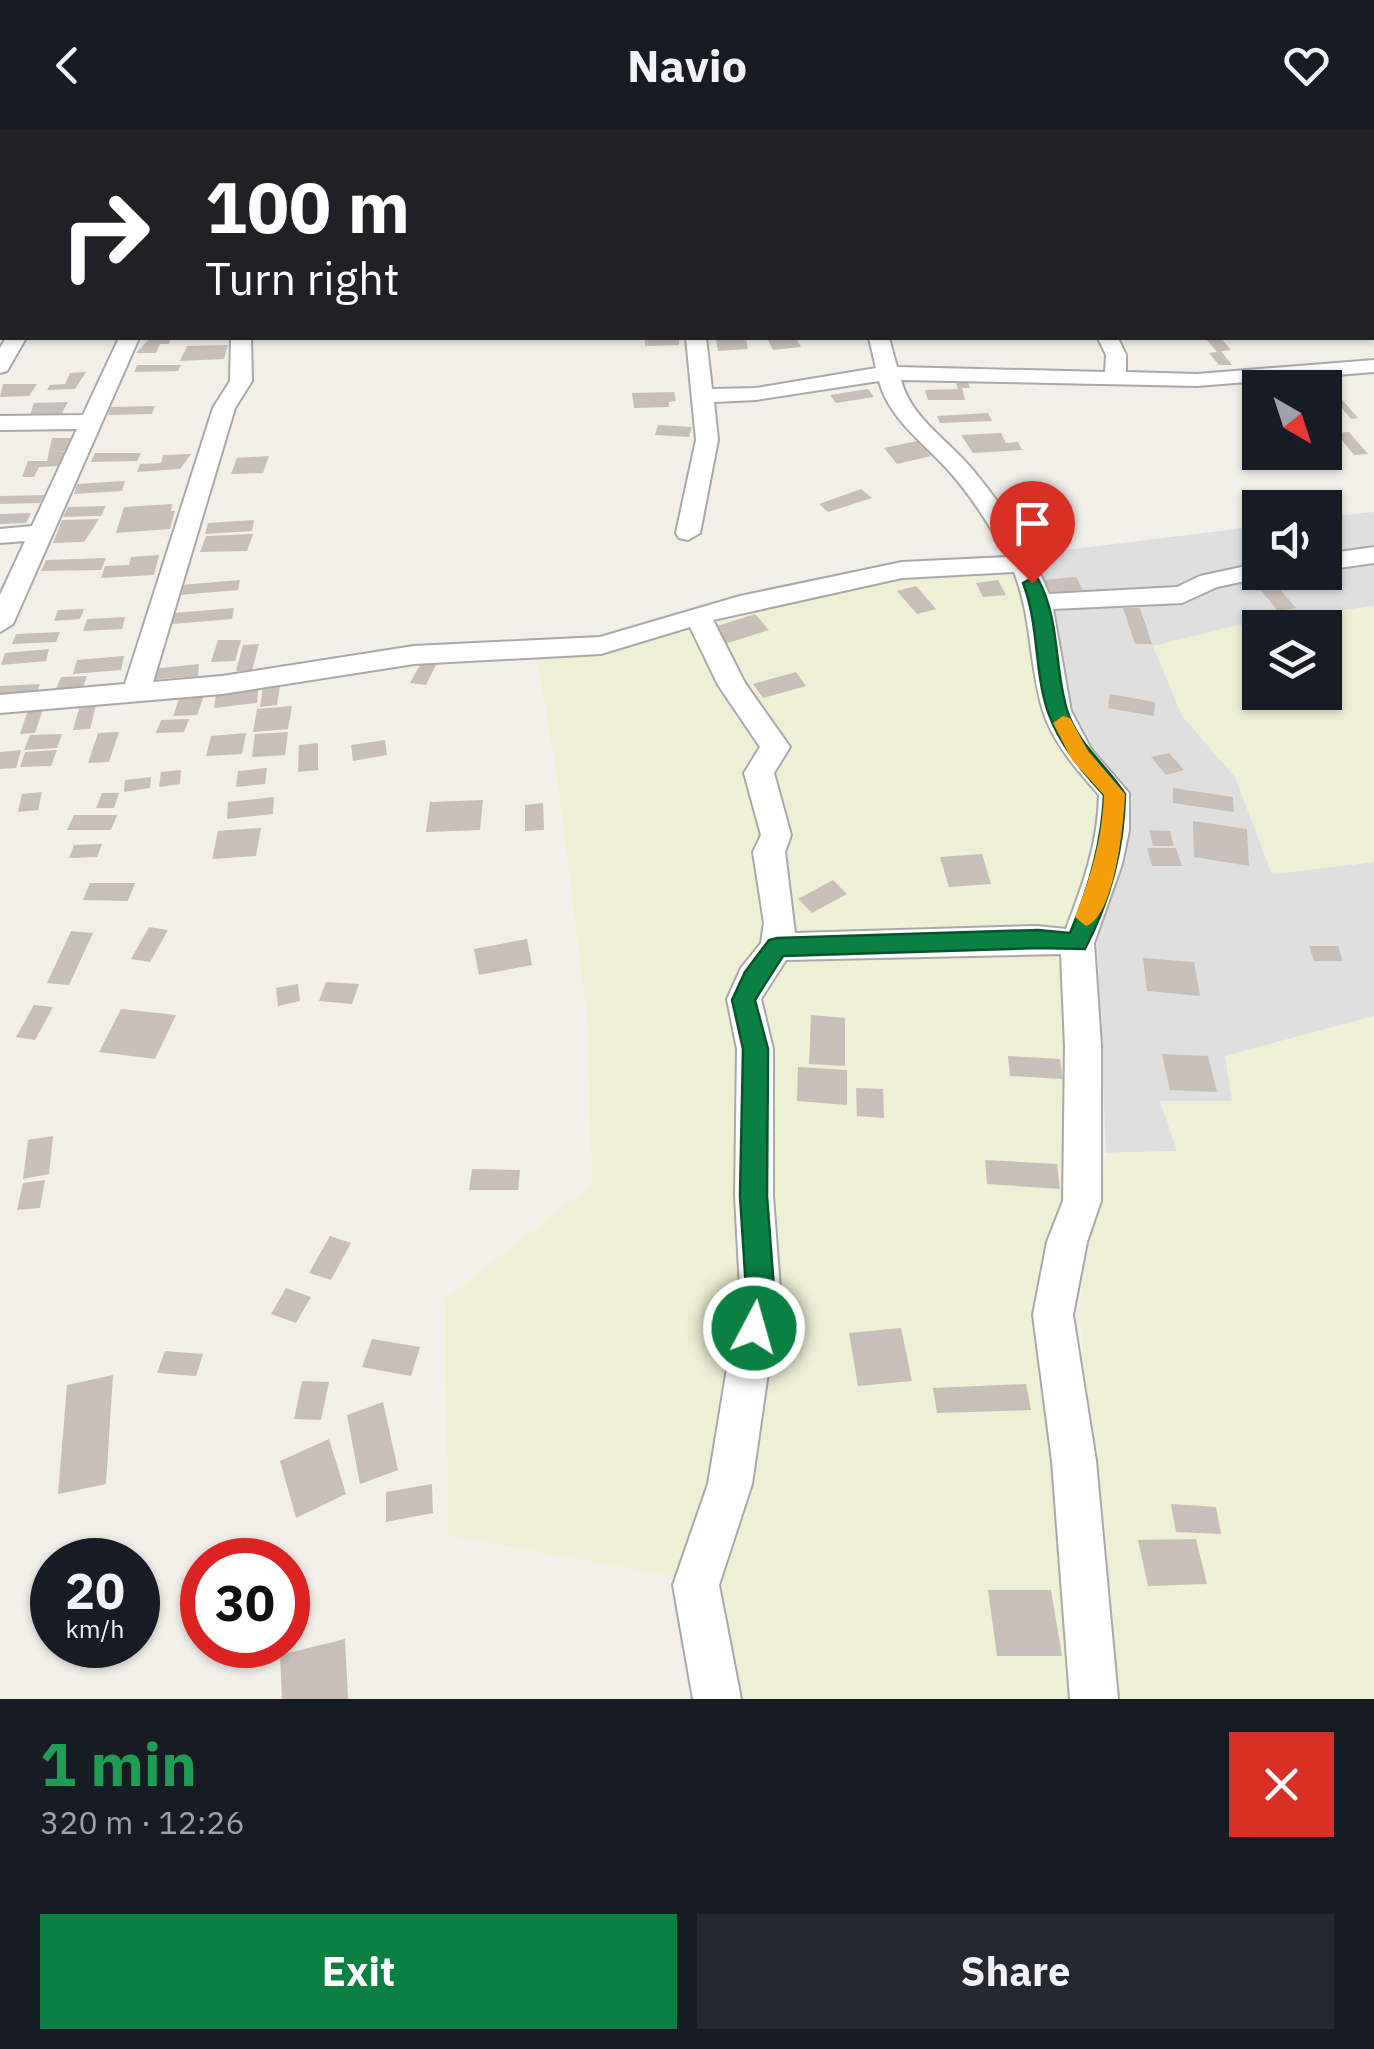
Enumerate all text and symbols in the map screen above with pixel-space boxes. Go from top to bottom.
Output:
text: Navio [627,36,747,94]
icon: back [40,38,95,93]
icon: heart [1279,38,1334,93]
text: 100 m [205,161,410,252]
icon: right [40,170,170,300]
text: Turn right [205,249,400,307]
north arrow [1242,370,1342,470]
map controls [1242,370,1342,710]
pin [990,481,1075,584]
button: sound [1242,490,1342,590]
icon: arrive [1005,496,1060,551]
button: layers [1242,610,1342,710]
position arrow [702,1276,806,1380]
speed limit sign: 30 [180,1538,310,1668]
text: 20 [65,1558,125,1623]
text: km/h [66,1612,124,1645]
text: 1 min [40,1724,197,1803]
button: close [1229,1732,1334,1837]
text: 320 m · 12:26 [40,1801,245,1843]
button: Exit [40,1914,677,2029]
button: Share [697,1914,1334,2029]

